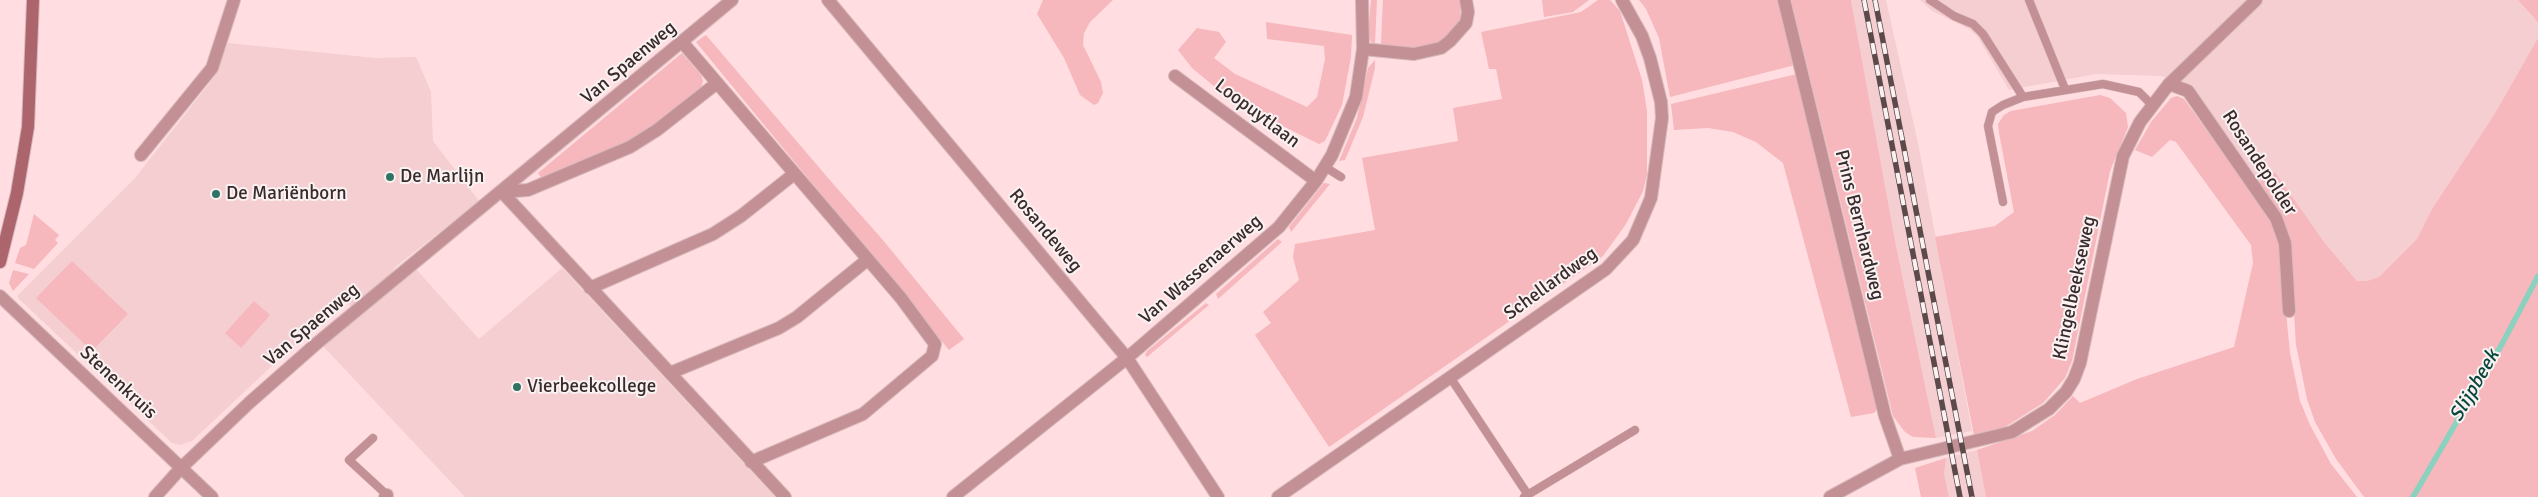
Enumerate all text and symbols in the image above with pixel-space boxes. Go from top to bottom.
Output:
street label: Van Spaenweg [577,17,681,109]
street label: Loopuytlaan [1210,75,1304,153]
street label: Rosandepolder [2217,106,2301,220]
street label: Prins Bernhardweg [1829,148,1889,302]
place label: De Marlijn [400,166,484,188]
marker: De Marlijn [384,171,396,183]
place label: De Mariënborn [226,183,347,205]
street label: Rosandeweg [1004,185,1086,277]
marker: De Mariënborn [210,188,222,200]
street label: Van Wassenaerweg [1135,210,1267,330]
street label: Klingelbeekseweg [2049,214,2101,362]
street label: Schellardweg [1500,242,1602,326]
street label: Van Spaenweg [260,279,364,371]
street label: Stenenkruis [75,342,161,424]
water label: Slijpbeek [2445,346,2505,426]
place label: Vierbeekcollege [527,376,656,398]
marker: Vierbeekcollege [511,381,523,393]

